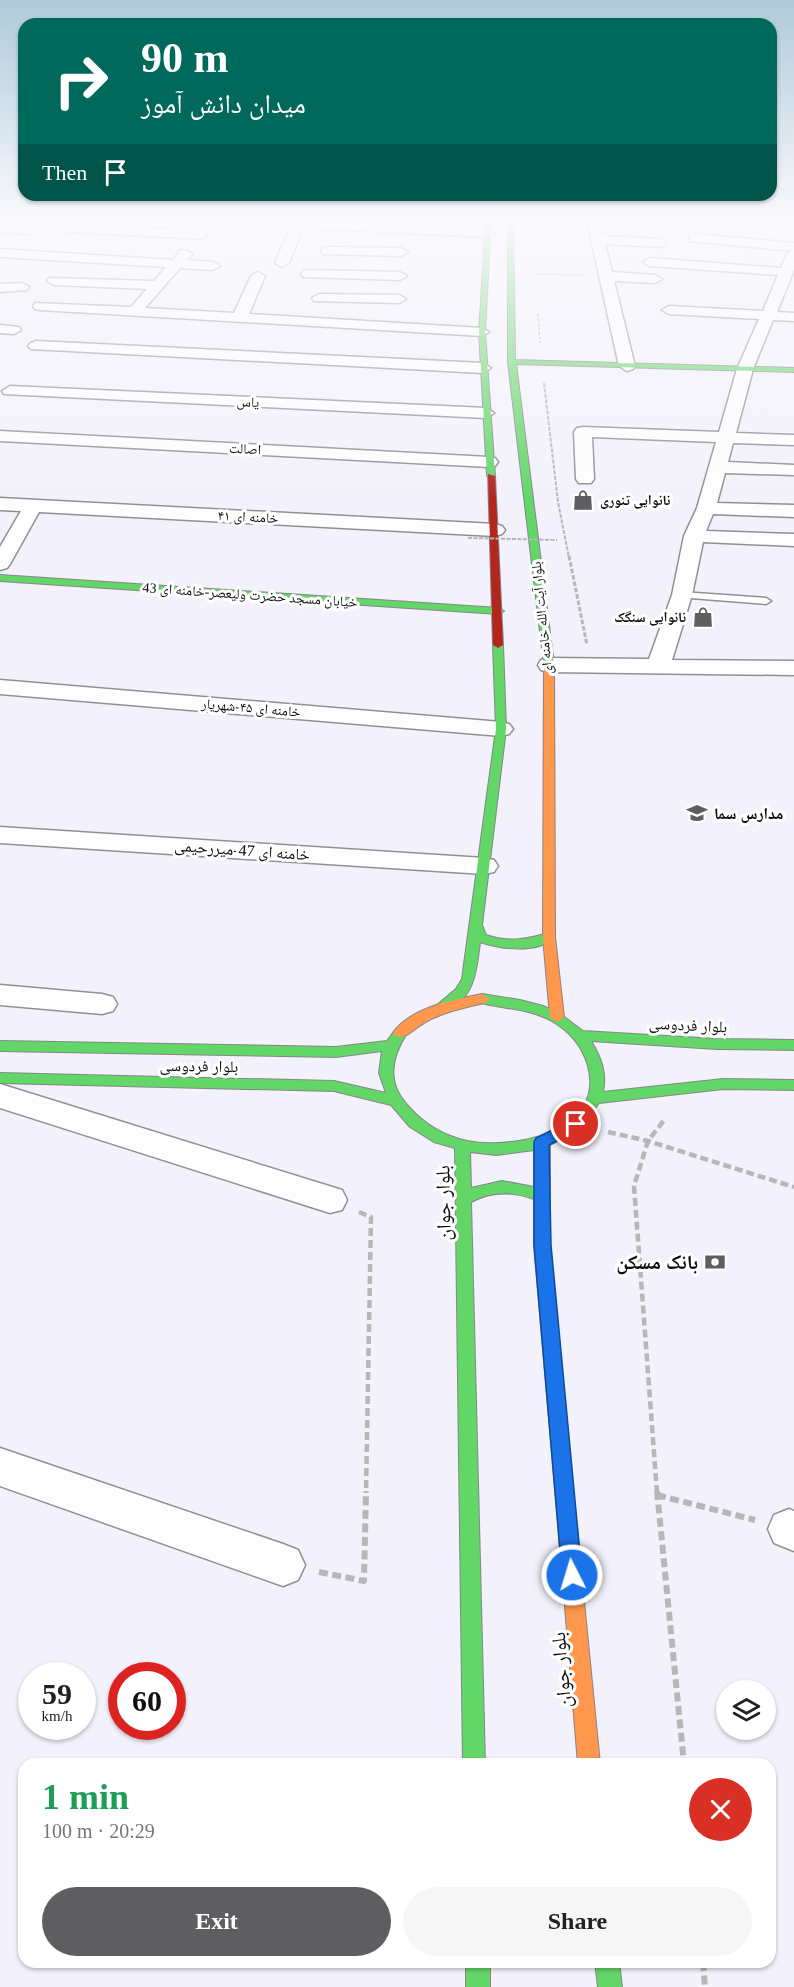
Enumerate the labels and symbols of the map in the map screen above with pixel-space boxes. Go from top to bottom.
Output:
street label: یاس [236,394,260,411]
street label: اصالت [228,441,262,457]
shop icon: نانوایی تنوری [571,488,595,512]
place label: نانوایی تنوری [600,493,671,509]
street label: خامنه ای ۴۱ [217,508,279,527]
street label: بلوار آیت الله خامنه ای [529,561,556,675]
street label: خیابان مسجد حضرت ولیعصر-خامنه ای 43 [142,580,358,611]
shop icon: نانوایی سنگک [691,605,715,629]
place label: نانوایی سنگک [614,610,686,626]
street label: خامنه ای ۴۵-شهریار [200,696,301,721]
school or university icon: مدارس سما [685,801,709,825]
place label: مدارس سما [714,805,783,823]
street label: خامنه ای 47-میررحیمی [174,837,310,865]
street label: بلوار فردوسی [648,1014,728,1038]
street label: بلوار فردوسی [160,1057,238,1077]
pin [550,1098,601,1149]
street label: بلوار جوان [431,1165,456,1241]
bank icon: بانک مسکن [703,1250,727,1274]
place label: بانک مسکن [616,1251,698,1275]
position arrow [540,1543,604,1607]
street label: بلوار جوان [547,1631,576,1709]
speed limit sign: 60 [108,1662,186,1740]

